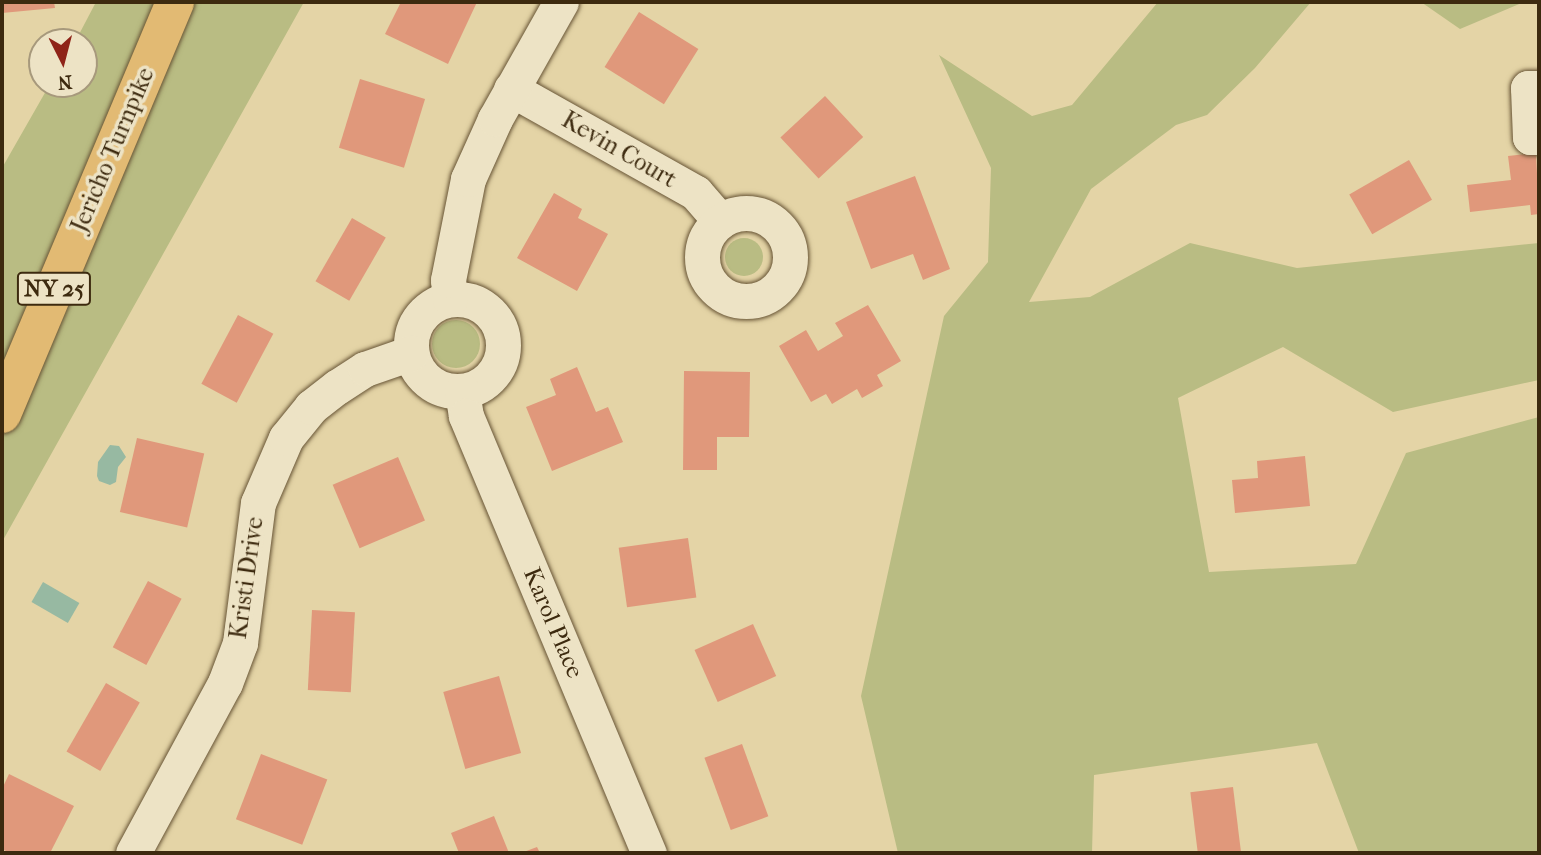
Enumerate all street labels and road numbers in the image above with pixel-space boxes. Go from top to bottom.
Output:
street label: Jericho Turnpike [65,63,161,237]
street label: Kevin Court [557,106,681,194]
road number: NY 25 [16,270,92,308]
street label: Kristi Drive [224,515,270,641]
street label: Karol Place [517,563,589,683]

